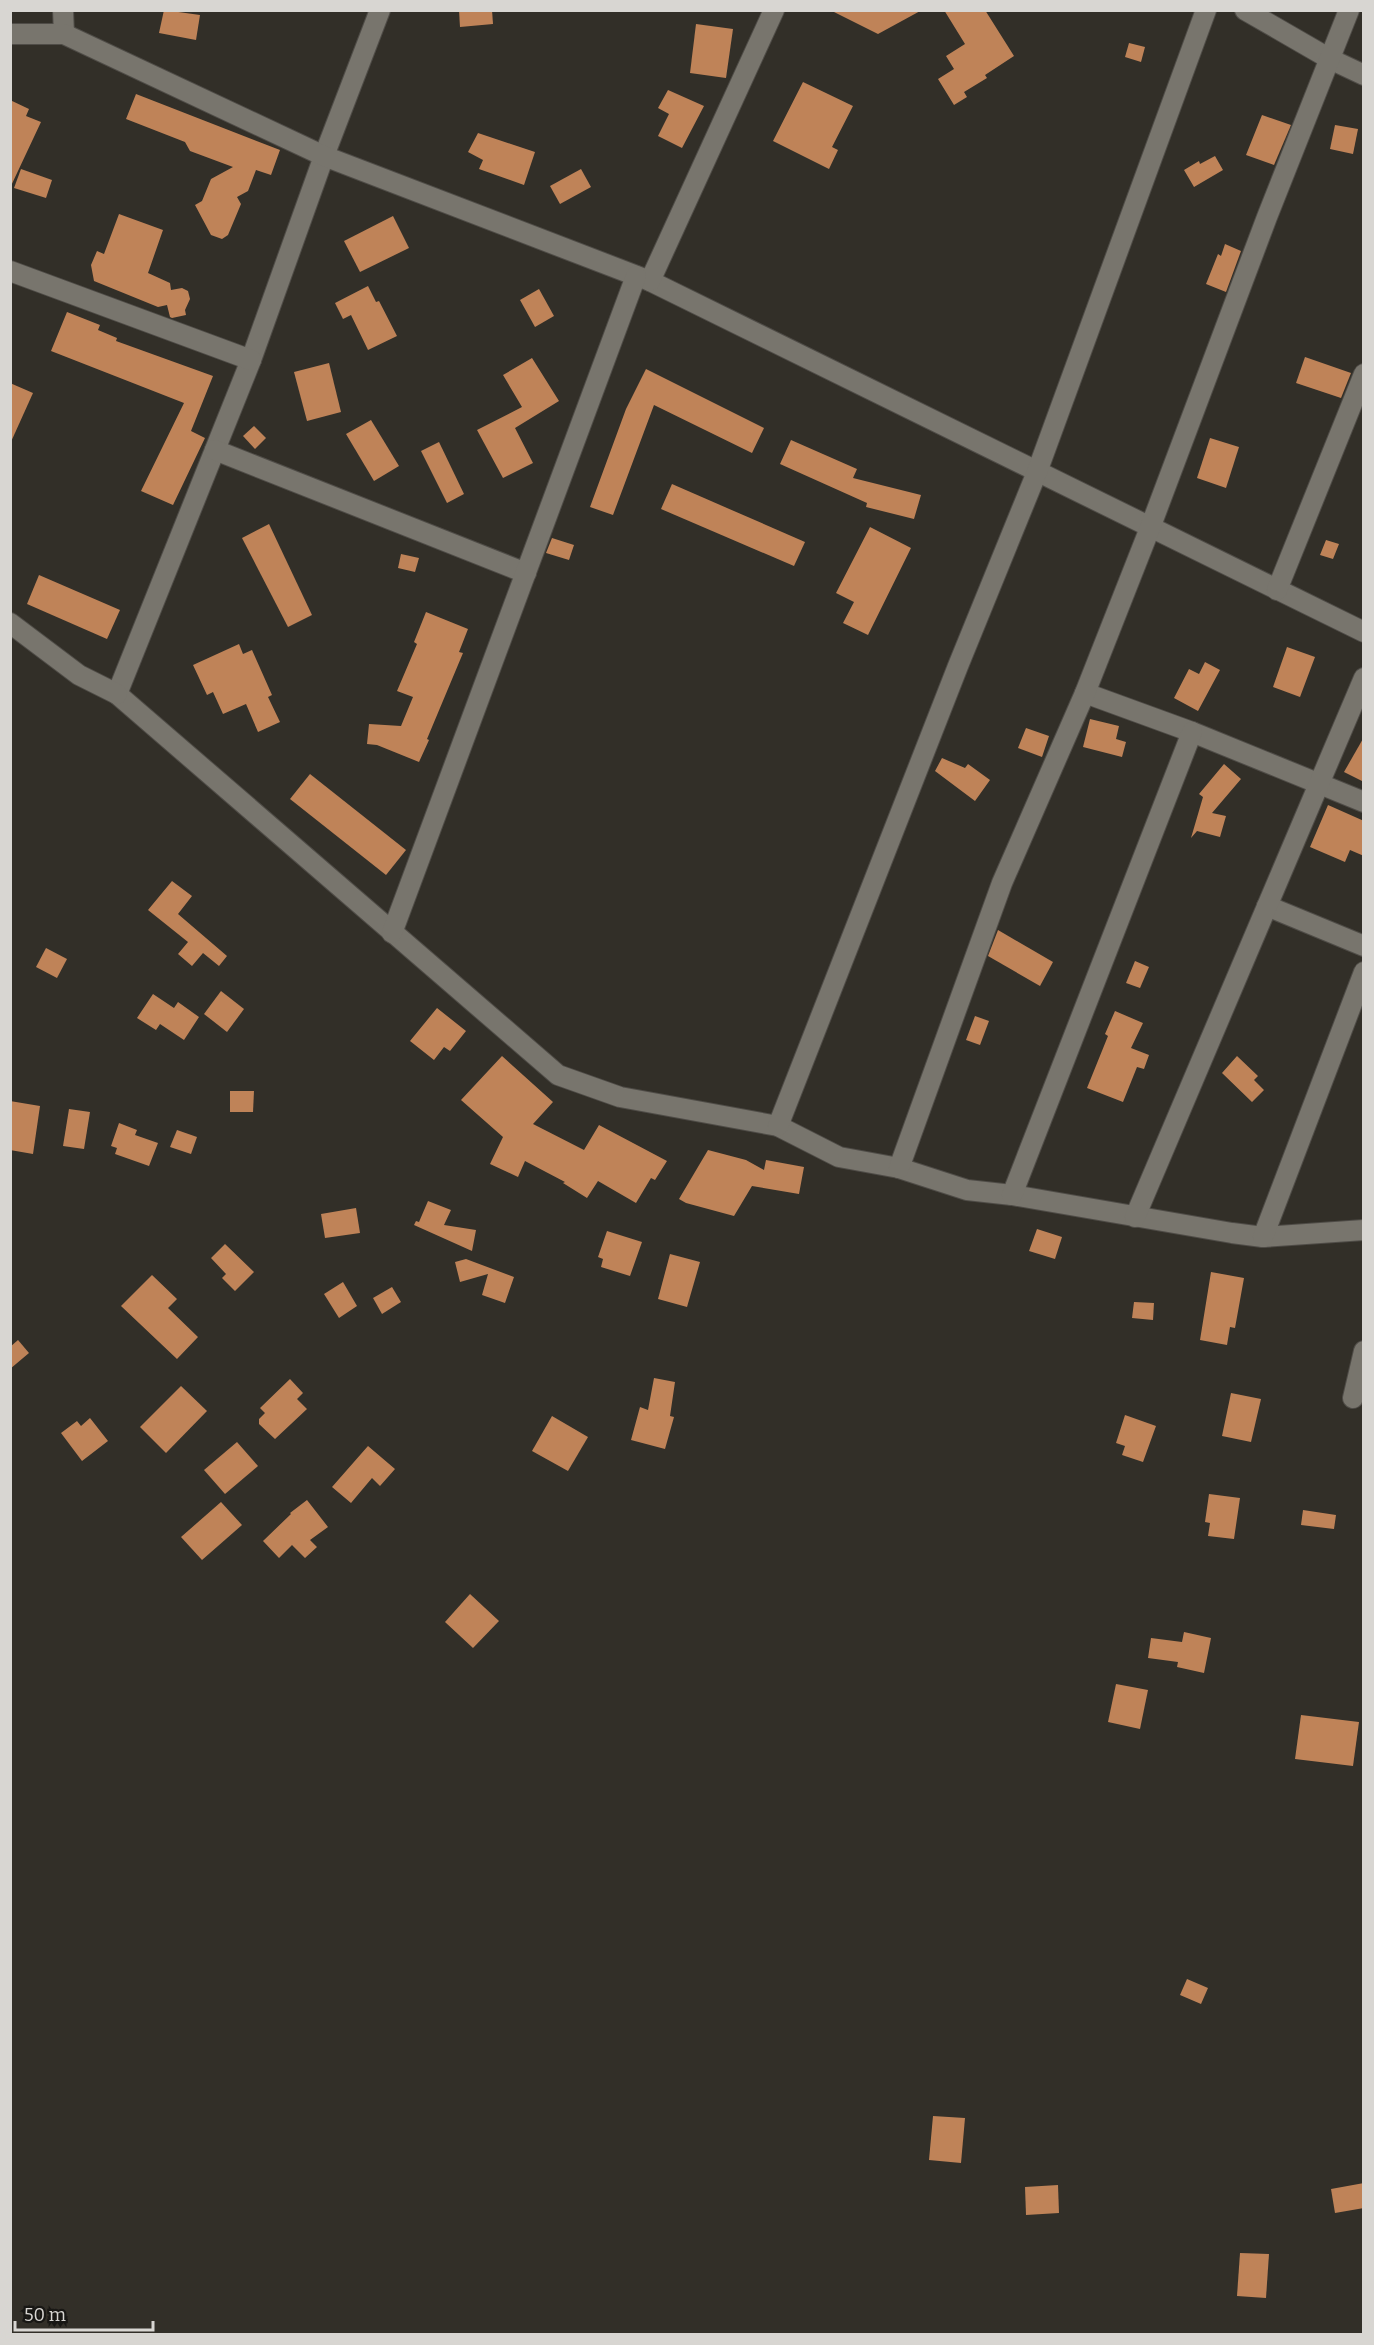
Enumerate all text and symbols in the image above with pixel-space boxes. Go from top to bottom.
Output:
scale bar [15,2294,153,2332]
text: 50 m [24,2304,66,2326]

